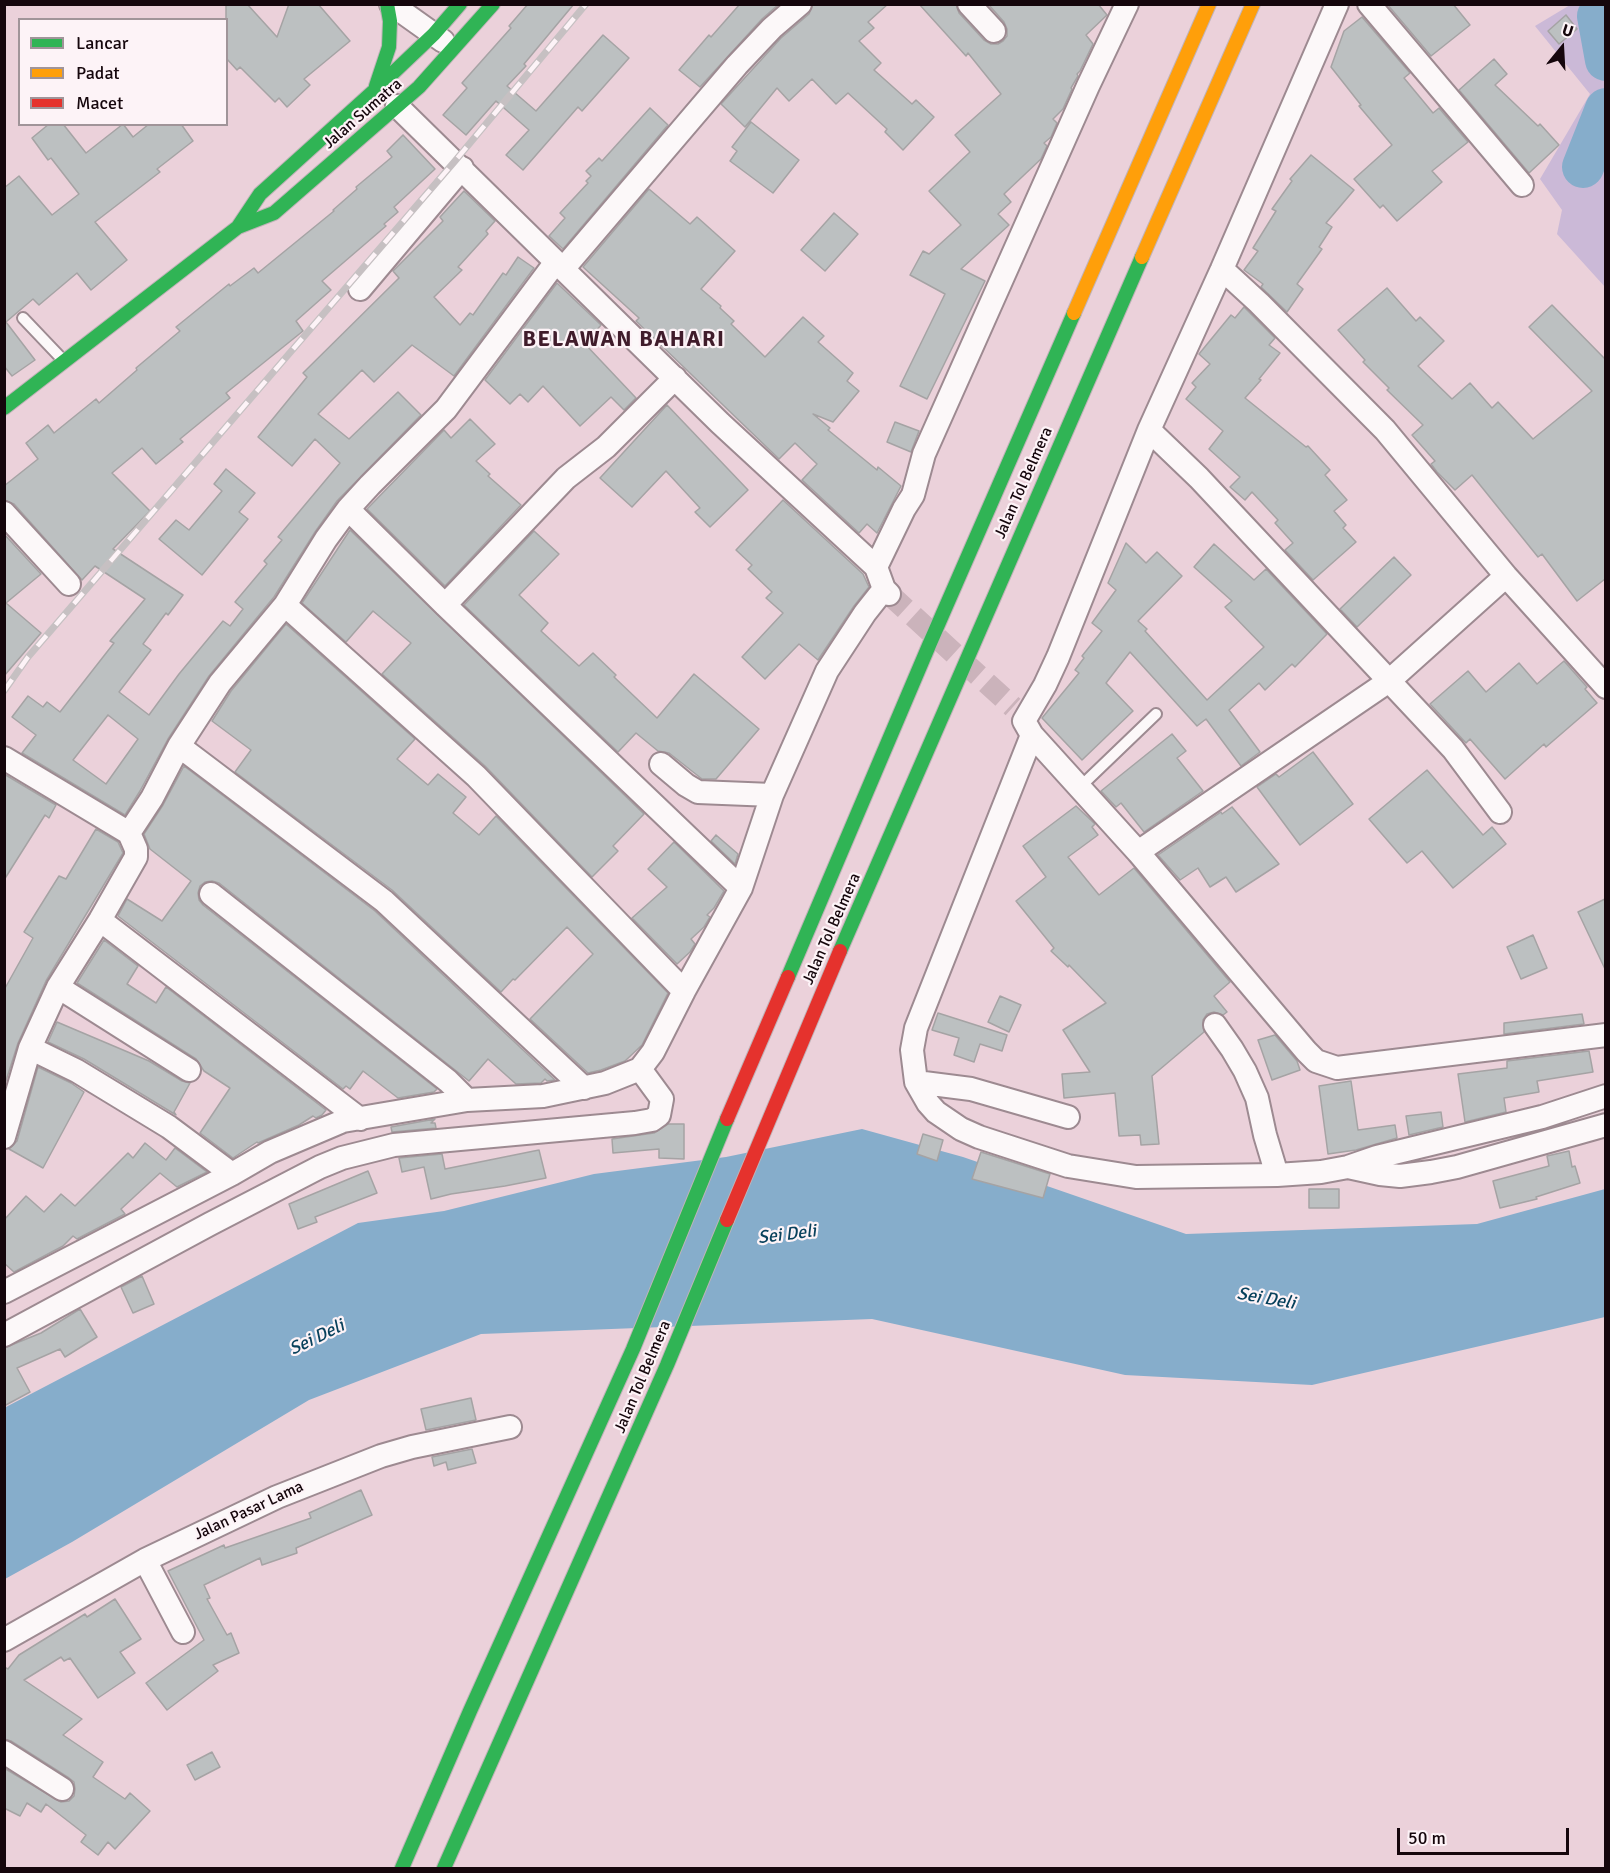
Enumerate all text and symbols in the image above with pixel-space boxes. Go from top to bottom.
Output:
legend [18,18,228,126]
north arrow [1532,18,1592,78]
text: U [1559,20,1576,42]
text: Lancar [76,32,128,54]
text: Padat [76,62,120,84]
street label: Jalan Sumatra [320,75,406,153]
text: Macet [76,92,123,114]
district label: BELAWAN BAHARI [523,327,725,353]
street label: Jalan Tol Belmera [991,424,1057,542]
street label: Jalan Tol Belmera [799,870,865,988]
water label: Sei Deli [757,1221,817,1249]
water label: Sei Deli [1235,1283,1297,1315]
water label: Sei Deli [286,1315,348,1361]
street label: Jalan Tol Belmera [611,1318,675,1436]
street label: Jalan Pasar Lama [191,1477,307,1545]
scale bar [1400,1816,1572,1854]
text: 50 m [1408,1827,1446,1849]

